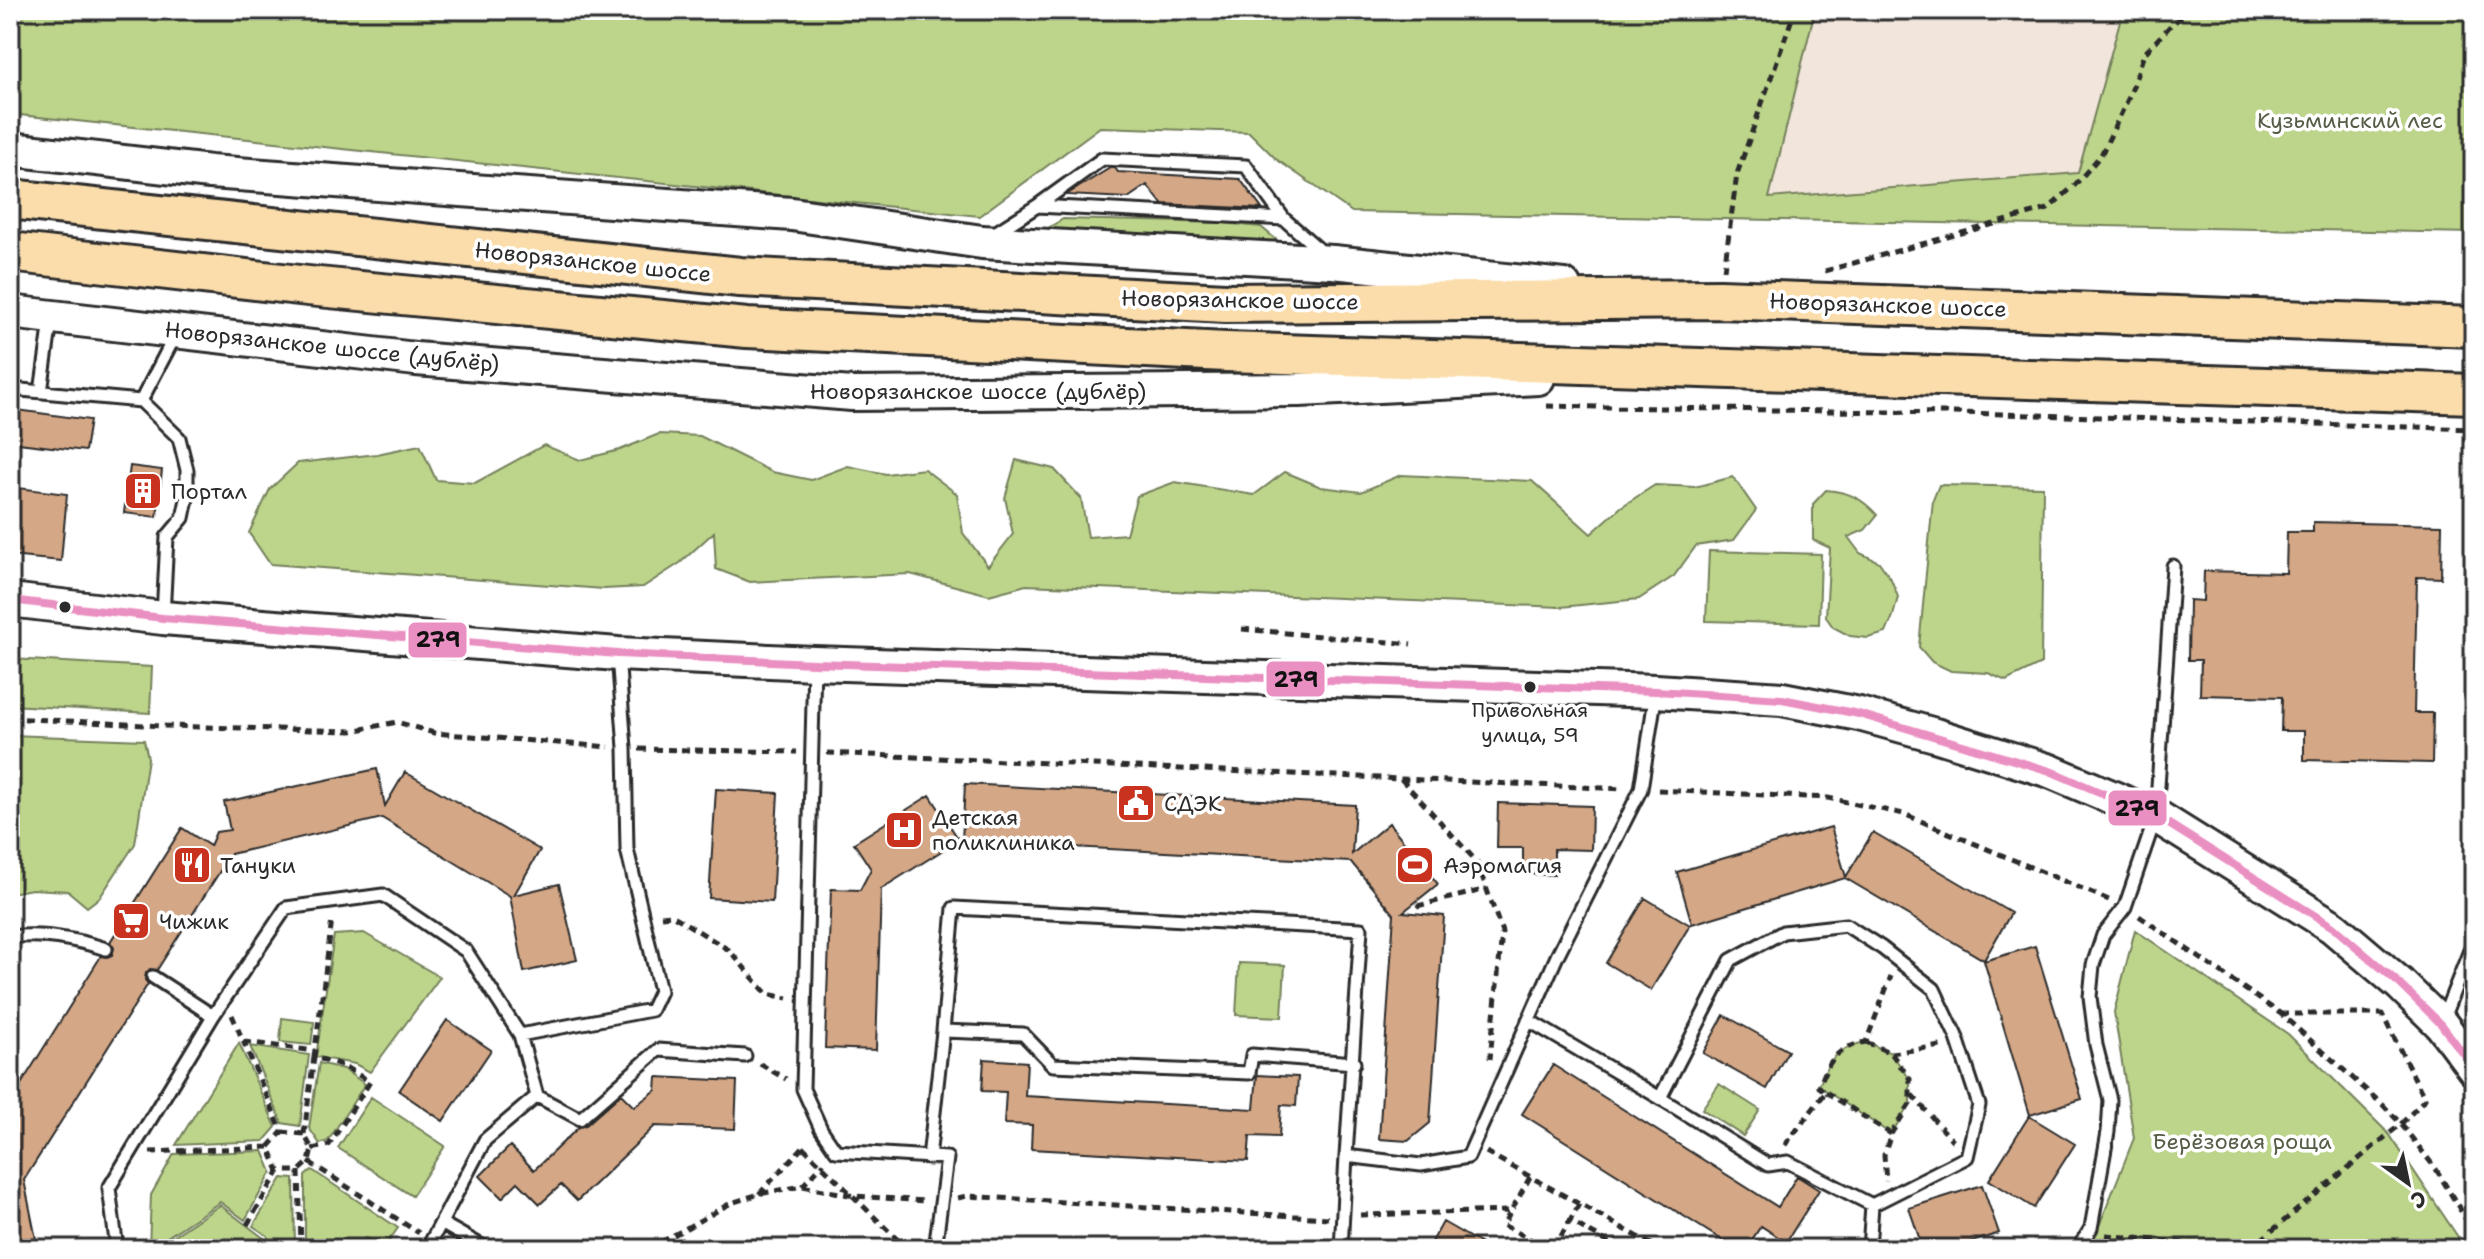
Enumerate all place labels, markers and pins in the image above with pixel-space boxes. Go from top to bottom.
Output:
building icon: Портал [122,470,164,512]
place label: Портал [171,477,247,506]
unlabelled marker [57,599,73,615]
marker: Привольная улица, 59 [1522,679,1538,695]
place label: Привольная улица, 59 [1472,697,1588,748]
public building icon: СДЭК [1115,782,1157,824]
place label: СДЭК [1164,789,1222,818]
place label: Детская поликлиника [932,803,1075,857]
hospital icon: Детская поликлиника [883,809,925,851]
restaurant icon: Тануки [171,844,213,886]
sports icon: Аэромагия [1394,844,1436,886]
place label: Тануки [220,851,296,880]
place label: Аэромагия [1443,851,1562,880]
supermarket icon: Чижик [110,900,152,942]
place label: Чижик [159,907,229,936]

